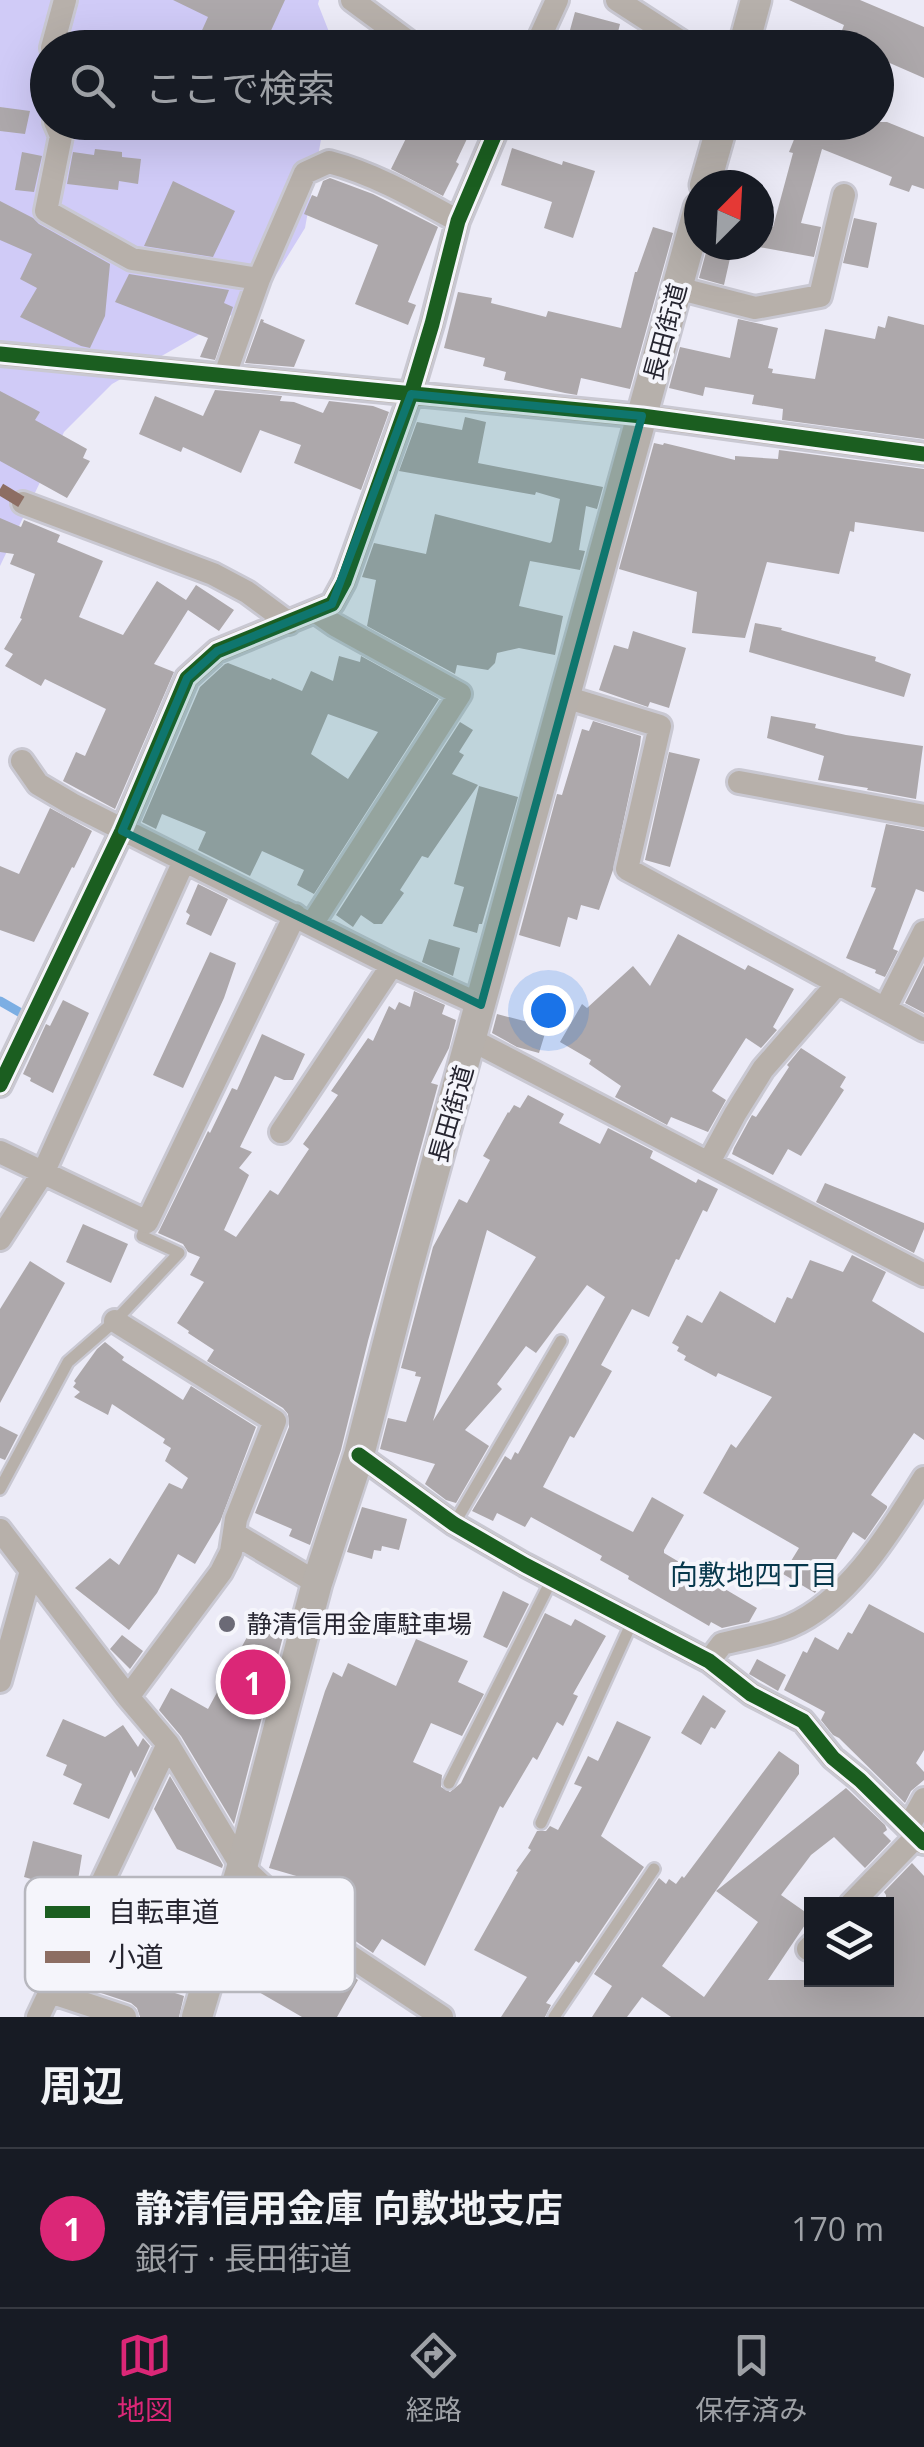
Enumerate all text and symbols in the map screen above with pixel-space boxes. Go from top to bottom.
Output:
search box [30,30,894,140]
icon: search [65,58,120,113]
text: ここで検索 [145,61,335,113]
north arrow [684,170,774,260]
street label: 長田街道 [635,279,693,384]
your location [523,985,574,1036]
street label: 長田街道 [420,1061,480,1166]
district label: 向敷地四丁目 [670,1555,838,1593]
place label: 静清信用金庫駐車場 [247,1606,472,1640]
marker: 静清信用金庫駐車場 [216,1613,238,1635]
pin: 1 [220,1644,286,1720]
legend [25,1877,355,1992]
text: 自転車道 [108,1892,220,1930]
map controls [804,1897,894,1987]
button: layers [804,1897,894,1987]
text: 小道 [108,1937,164,1975]
text: 周辺 [40,2056,124,2113]
text: 静清信用金庫 向敷地支店 [135,2181,563,2233]
text: 1 [63,2207,82,2250]
text: 170 m [791,2207,884,2250]
text: 銀行 · 長田街道 [135,2236,352,2279]
tab: 地図 [117,2328,173,2428]
tab: 経路 [406,2328,462,2428]
tab: 保存済み [695,2328,807,2428]

